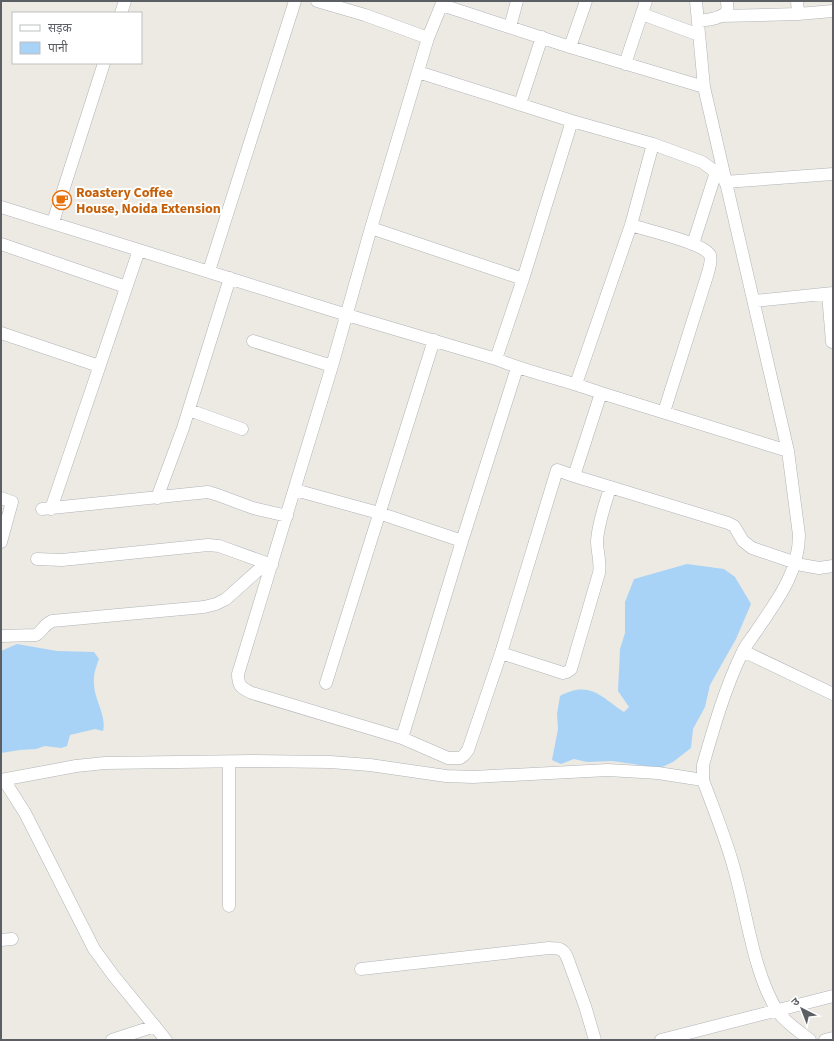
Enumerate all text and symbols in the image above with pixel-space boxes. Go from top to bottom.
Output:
legend [12,12,142,64]
text: सड़क [48,20,73,37]
text: पानी [48,40,69,57]
place label: Roastery Coffee House, Noida Extension [76,183,221,219]
cafe icon: Roastery Coffee House, Noida Extension [51,189,73,211]
north arrow [782,989,822,1029]
text: उ [788,994,803,1010]

